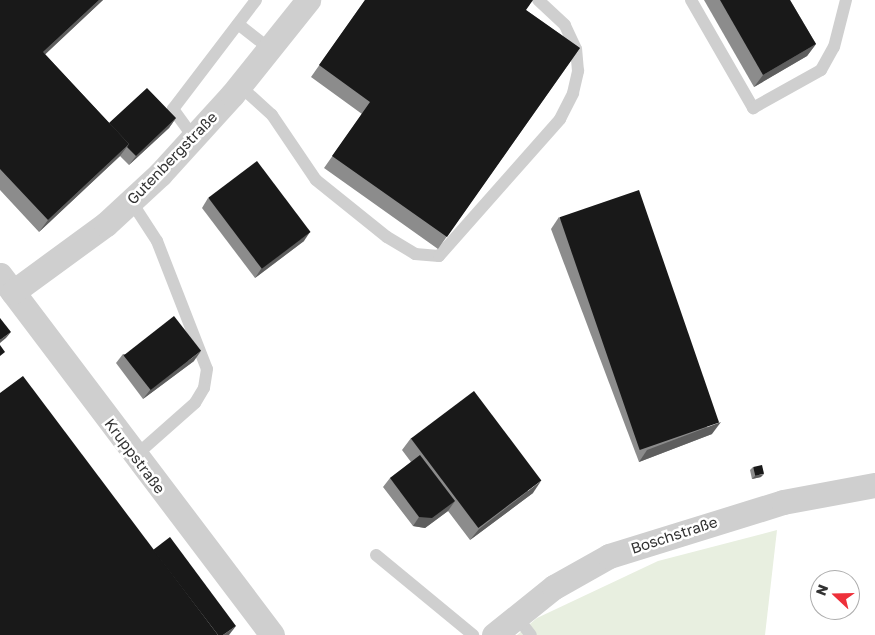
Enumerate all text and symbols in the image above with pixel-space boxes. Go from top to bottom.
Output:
street label: Gutenbergstraße [123,108,221,208]
street label: Kruppstraße [101,415,169,497]
street label: Boschstraße [628,513,720,557]
north arrow [810,570,860,620]
text: N [812,582,831,598]

